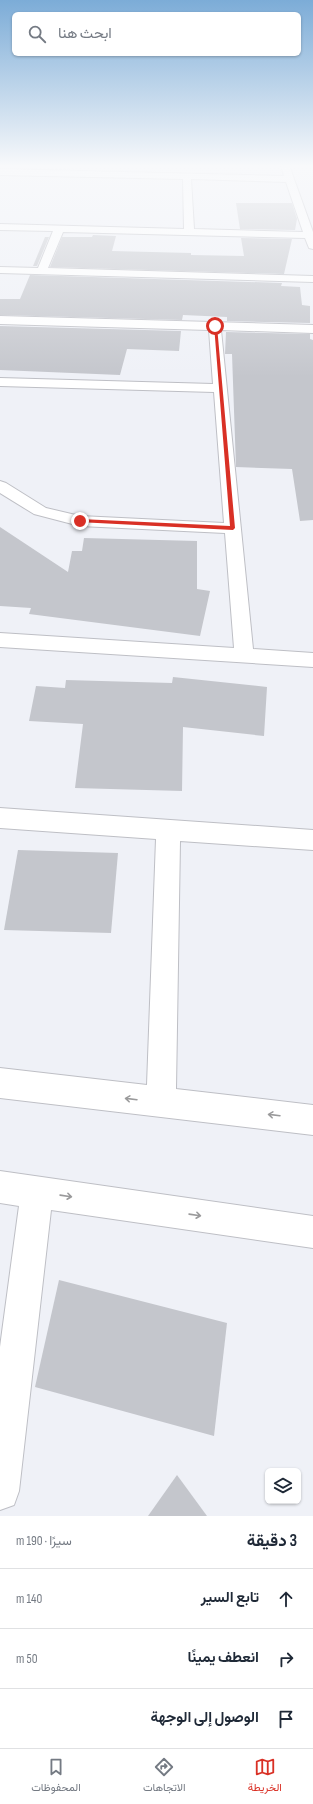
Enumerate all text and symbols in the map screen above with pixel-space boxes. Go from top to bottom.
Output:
search box [12,12,301,56]
icon: search [26,23,48,45]
text: ابحث هنا [58,24,112,43]
route start [206,317,224,335]
route end [71,512,89,530]
one-way arrow [125,1095,138,1103]
one-way arrow [268,1112,281,1119]
one-way arrow [59,1192,72,1200]
one-way arrow [188,1211,201,1219]
map controls [265,1468,301,1504]
button: layers [265,1468,301,1504]
text: 3 دقيقة [247,1531,297,1551]
text: سيرًا · 190 m [16,1533,72,1549]
text: تابع السير [201,1588,259,1607]
icon: ahead [275,1588,297,1610]
text: 140 m [16,1591,42,1607]
text: انعطف يمينًا [188,1648,259,1667]
icon: right [275,1648,297,1670]
text: 50 m [16,1651,37,1667]
text: الوصول إلى الوجهة [151,1708,259,1727]
icon: arrive [275,1708,297,1730]
tab: المحفوظات [31,1756,81,1797]
tab: الاتجاهات [143,1756,186,1797]
tab: الخريطة [248,1756,282,1797]

